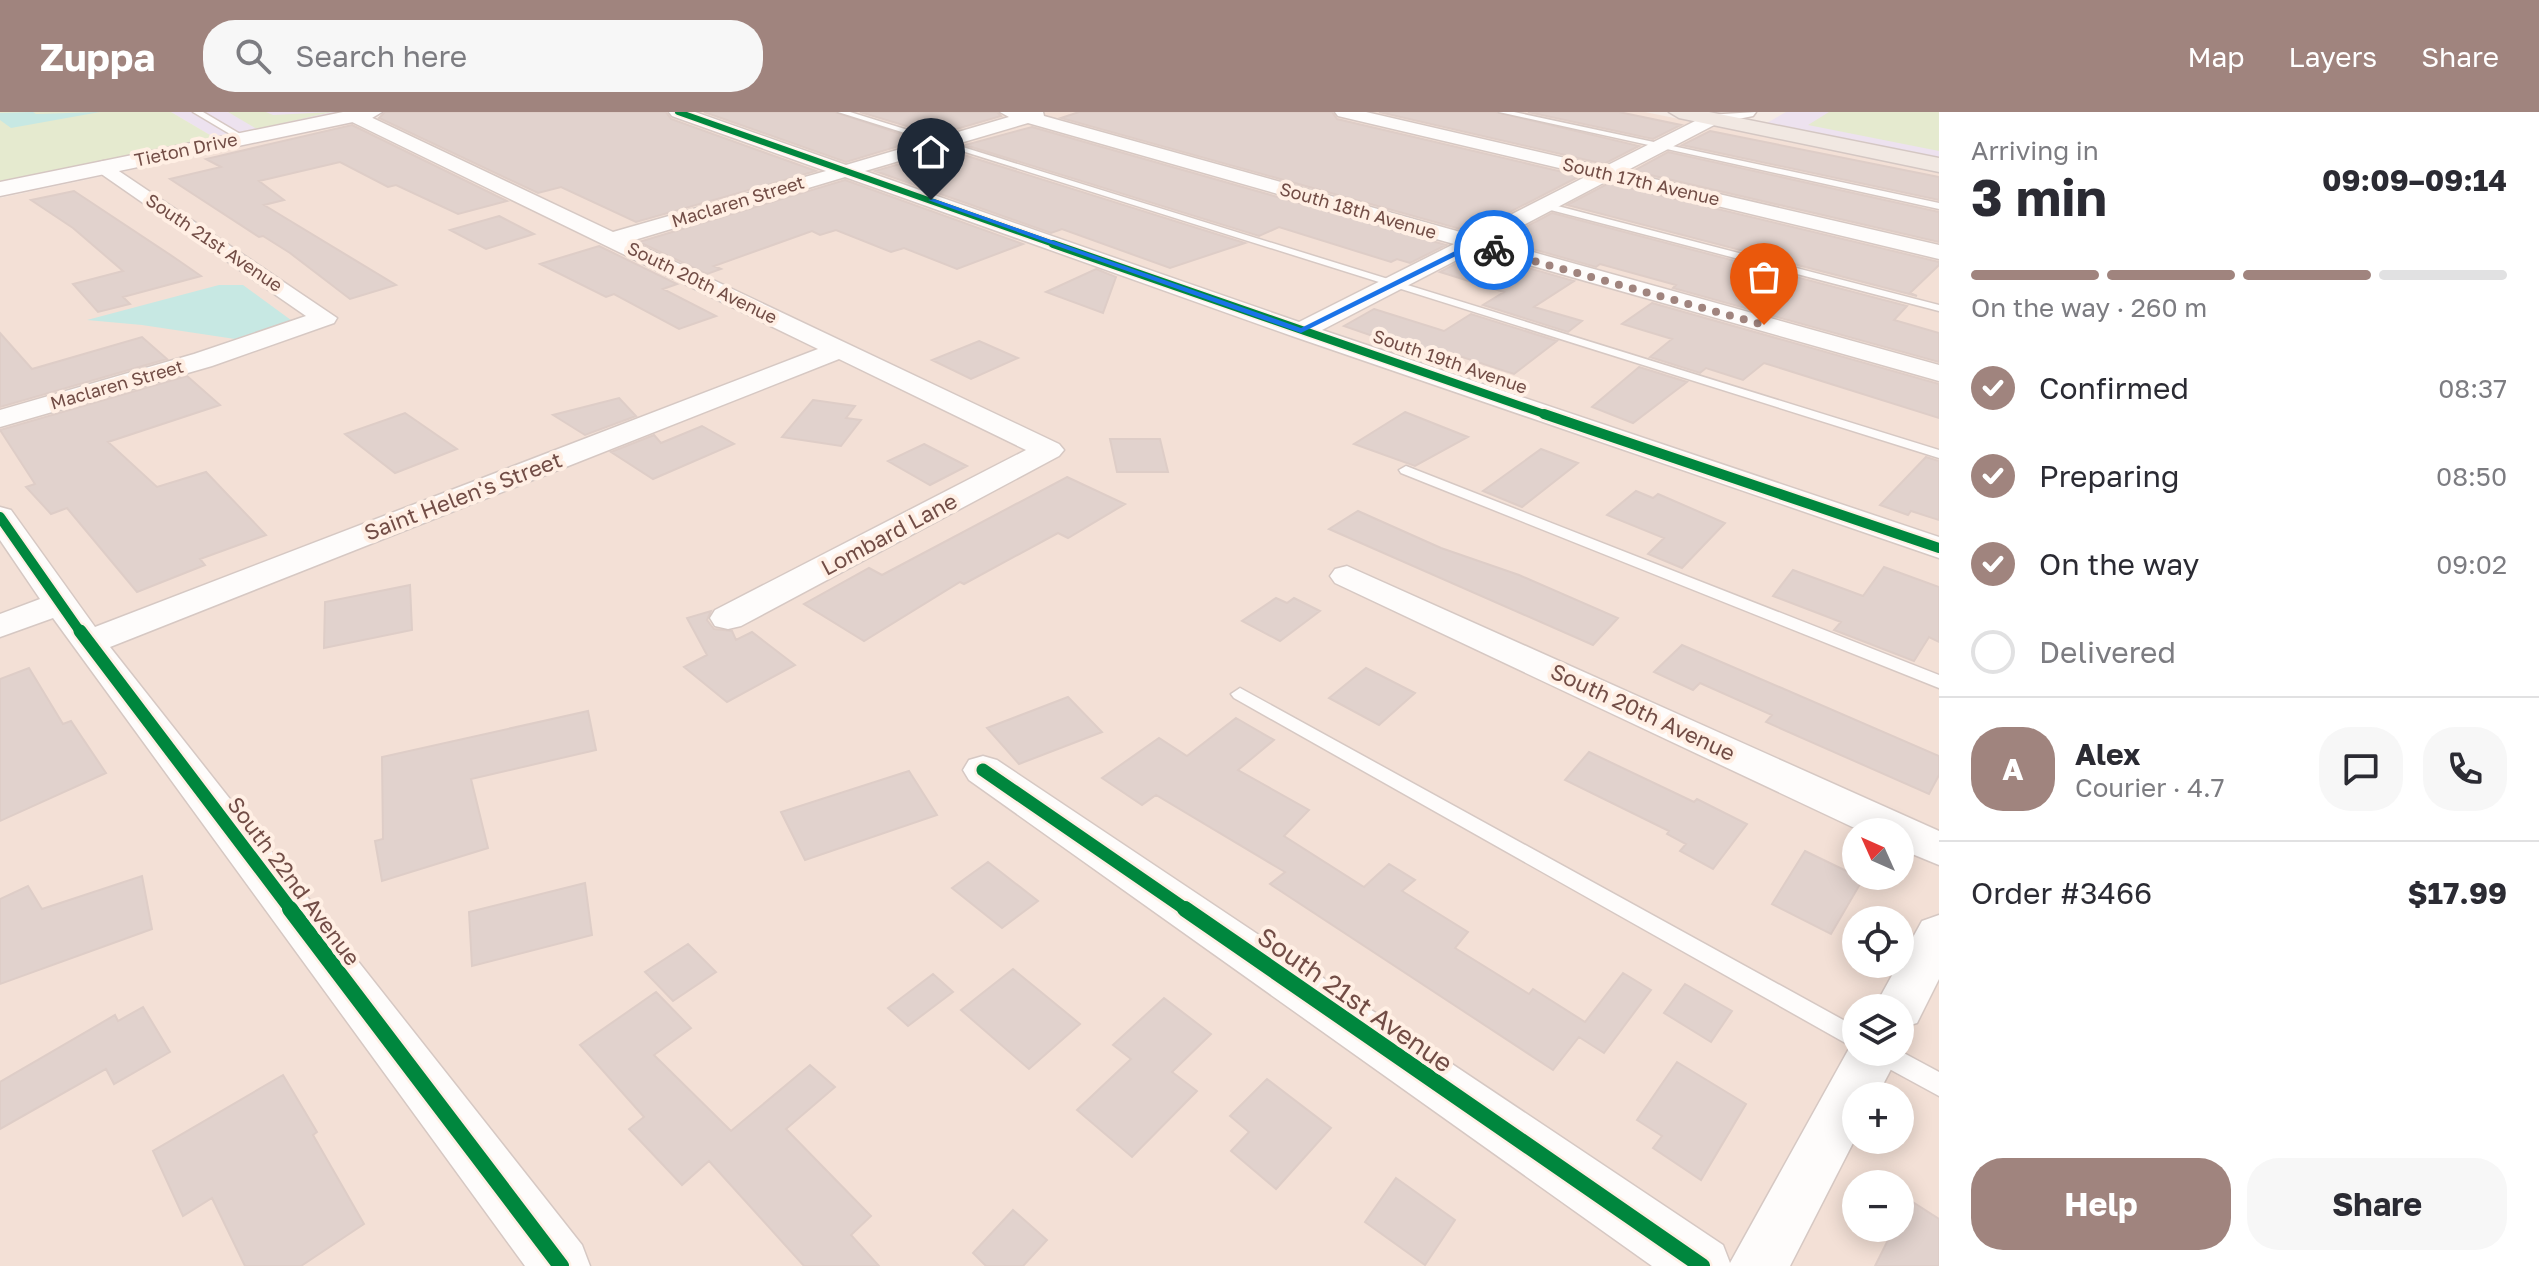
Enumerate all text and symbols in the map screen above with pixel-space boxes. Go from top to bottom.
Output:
search box [203,20,763,92]
text: Zuppa [40,34,155,79]
icon: search [231,34,275,78]
text: Search here [295,38,467,74]
text: Map [2187,40,2245,73]
text: Layers [2289,40,2377,73]
text: Share [2421,40,2499,73]
pin [897,118,965,200]
street label: Tieton Drive [132,127,239,171]
icon: home [909,130,953,174]
text: Arriving in [1971,135,2099,166]
street label: South 17th Avenue [1561,152,1722,210]
text: 09:09–09:14 [2322,162,2507,198]
text: 3 min [1971,165,2107,227]
street label: Maclaren Street [669,170,807,232]
street label: South 18th Avenue [1277,177,1439,243]
street label: South 21st Avenue [142,188,287,296]
courier [1454,210,1534,290]
icon: bike [1472,228,1516,272]
street label: South 20th Avenue [624,236,781,328]
pin [1730,243,1798,325]
icon: bag [1742,255,1786,299]
text: On the way · 260 m [1971,292,2207,323]
street label: South 19th Avenue [1370,324,1530,398]
street label: Maclaren Street [48,355,186,414]
icon: check [1971,366,2015,410]
text: Confirmed [2039,370,2189,406]
text: 08:37 [2438,373,2507,404]
street label: Saint Helen's Street [360,445,565,546]
icon: check [1971,454,2015,498]
text: Preparing [2039,458,2180,494]
text: 08:50 [2436,461,2507,492]
street label: Lombard Lane [816,486,961,581]
icon: check [1971,542,2015,586]
text: On the way [2039,546,2199,582]
text: 09:02 [2436,549,2507,580]
text: Delivered [2039,634,2176,670]
street label: South 20th Avenue [1547,657,1740,766]
button: chat [2319,727,2403,811]
button: phone [2423,727,2507,811]
text: Alex [2075,736,2140,772]
text: A [2002,751,2024,787]
text: Courier · 4.7 [2075,772,2225,803]
street label: South 22nd Avenue [222,791,367,970]
north arrow [1842,818,1914,890]
map controls [1842,818,1914,1242]
text: Order #3466 [1971,875,2152,911]
text: $17.99 [2407,875,2507,911]
button: locate [1842,906,1914,978]
street label: South 21st Avenue [1252,921,1459,1079]
button: layers [1842,994,1914,1066]
button: + [1842,1082,1914,1154]
button: Help [1971,1158,2231,1250]
button: Share [2247,1158,2507,1250]
button: − [1842,1170,1914,1242]

